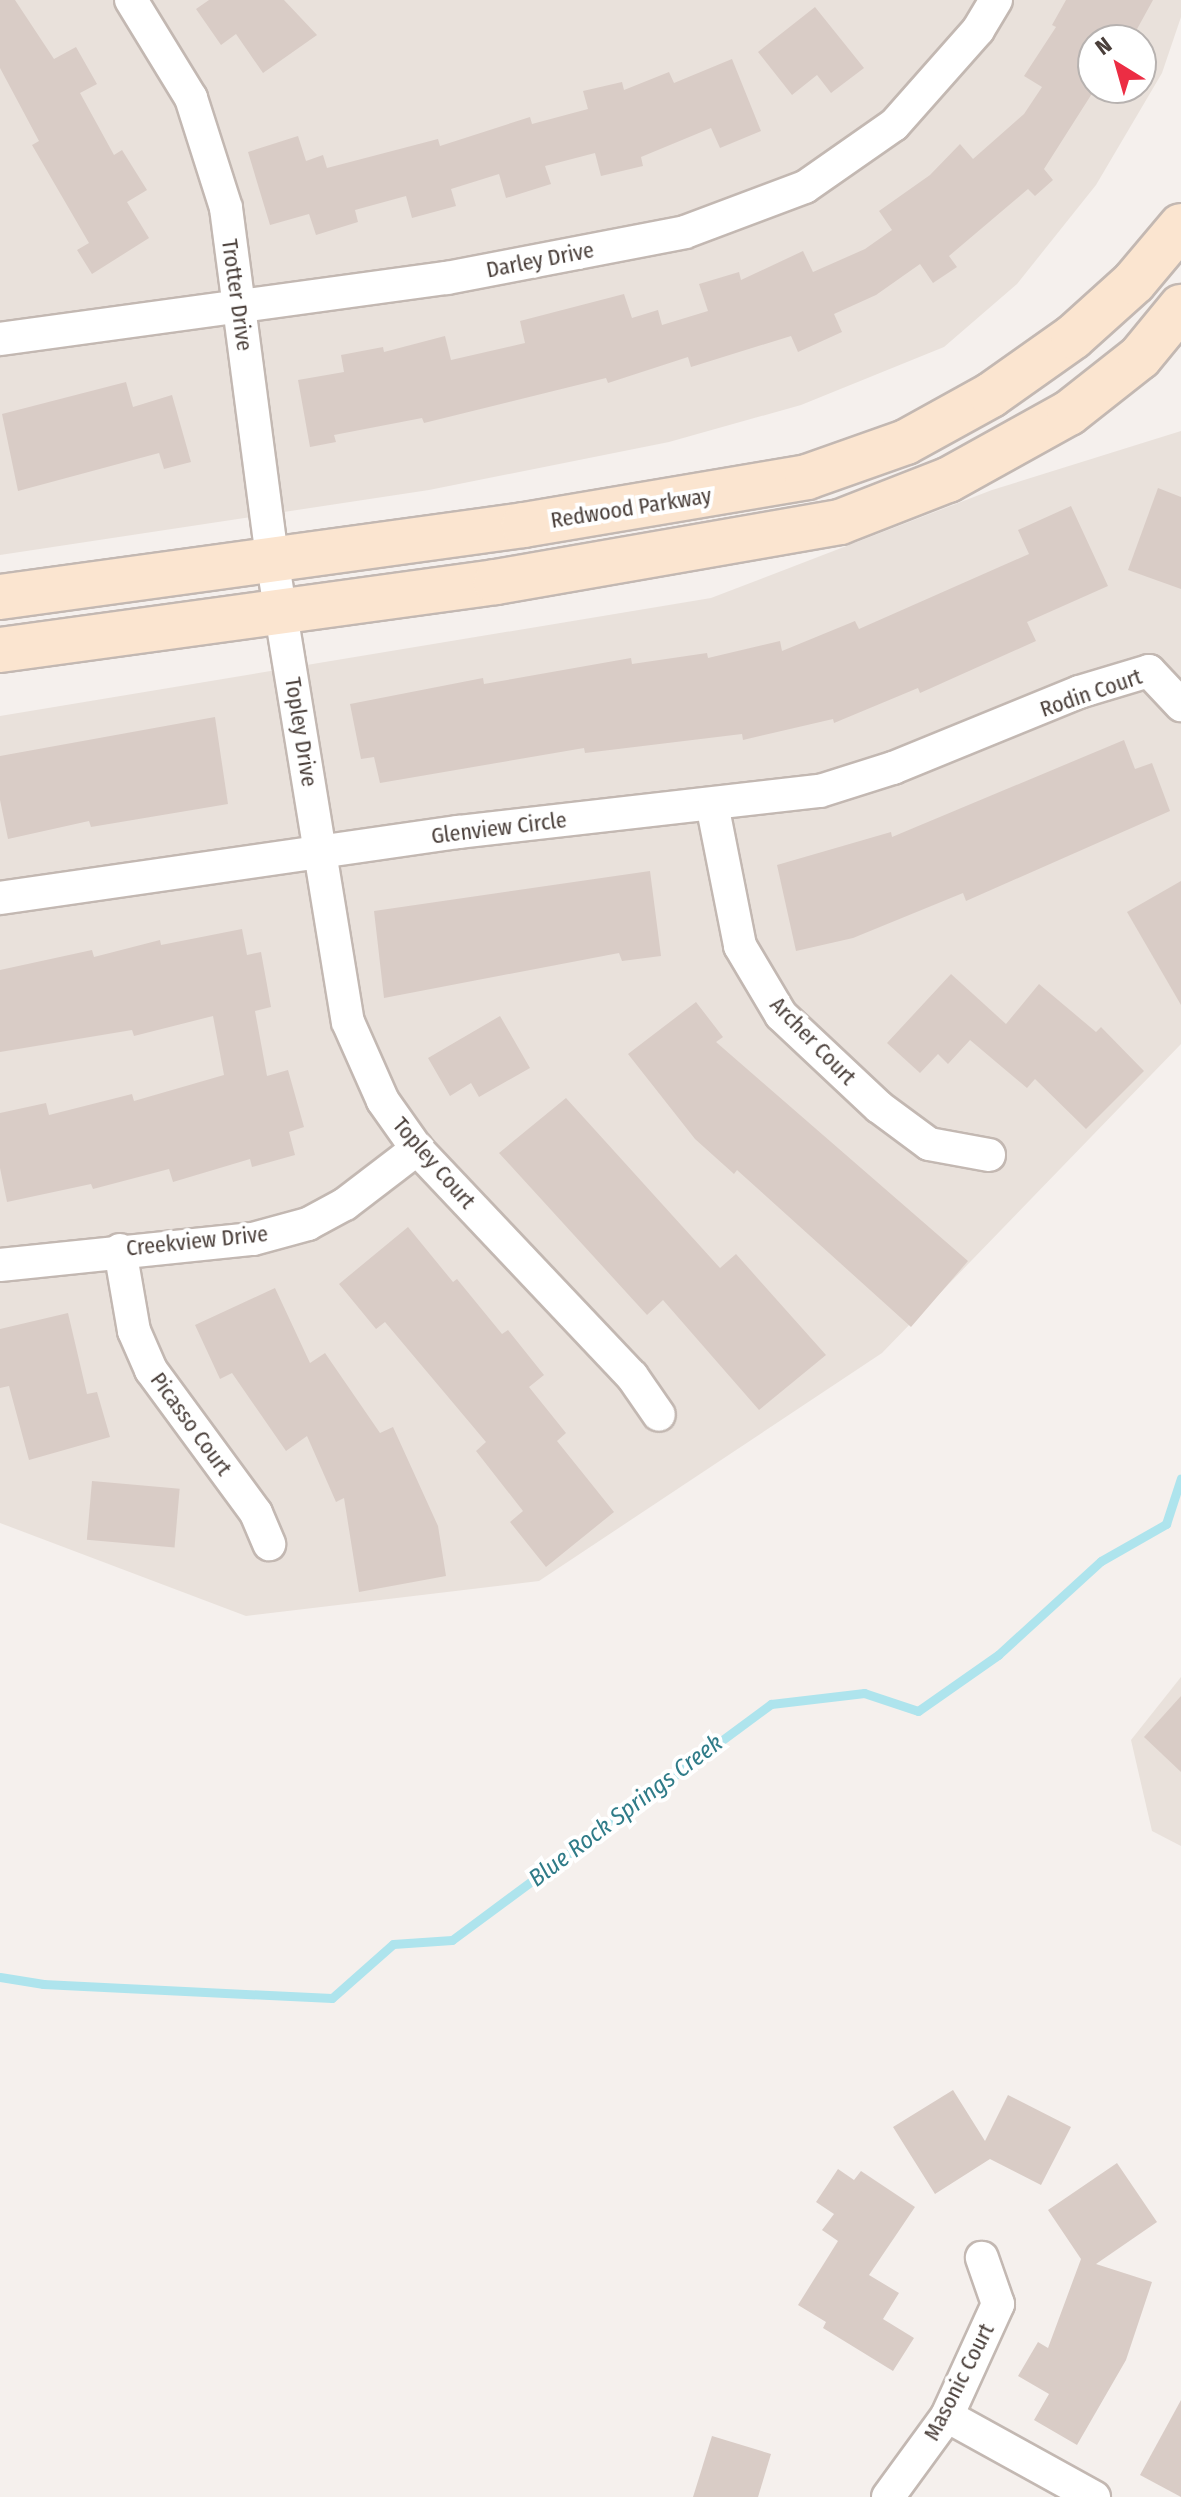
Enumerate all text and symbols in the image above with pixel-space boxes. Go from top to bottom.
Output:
north arrow [1077,24,1157,104]
text: N [1090,31,1117,61]
street label: Trotter Drive [216,237,258,353]
street label: Darley Drive [484,237,596,283]
street label: Redwood Parkway [549,482,713,534]
street label: Rodin Court [1037,663,1145,723]
street label: Topley Drive [279,675,323,789]
street label: Glenview Circle [430,807,568,849]
street label: Archer Court [765,992,861,1090]
street label: Topley Court [387,1112,481,1214]
street label: Creekview Drive [125,1220,269,1262]
street label: Picasso Court [145,1367,237,1481]
water label: Blue Rock Springs Creek [523,1729,729,1893]
street label: Masonic Court [918,2319,1000,2445]

